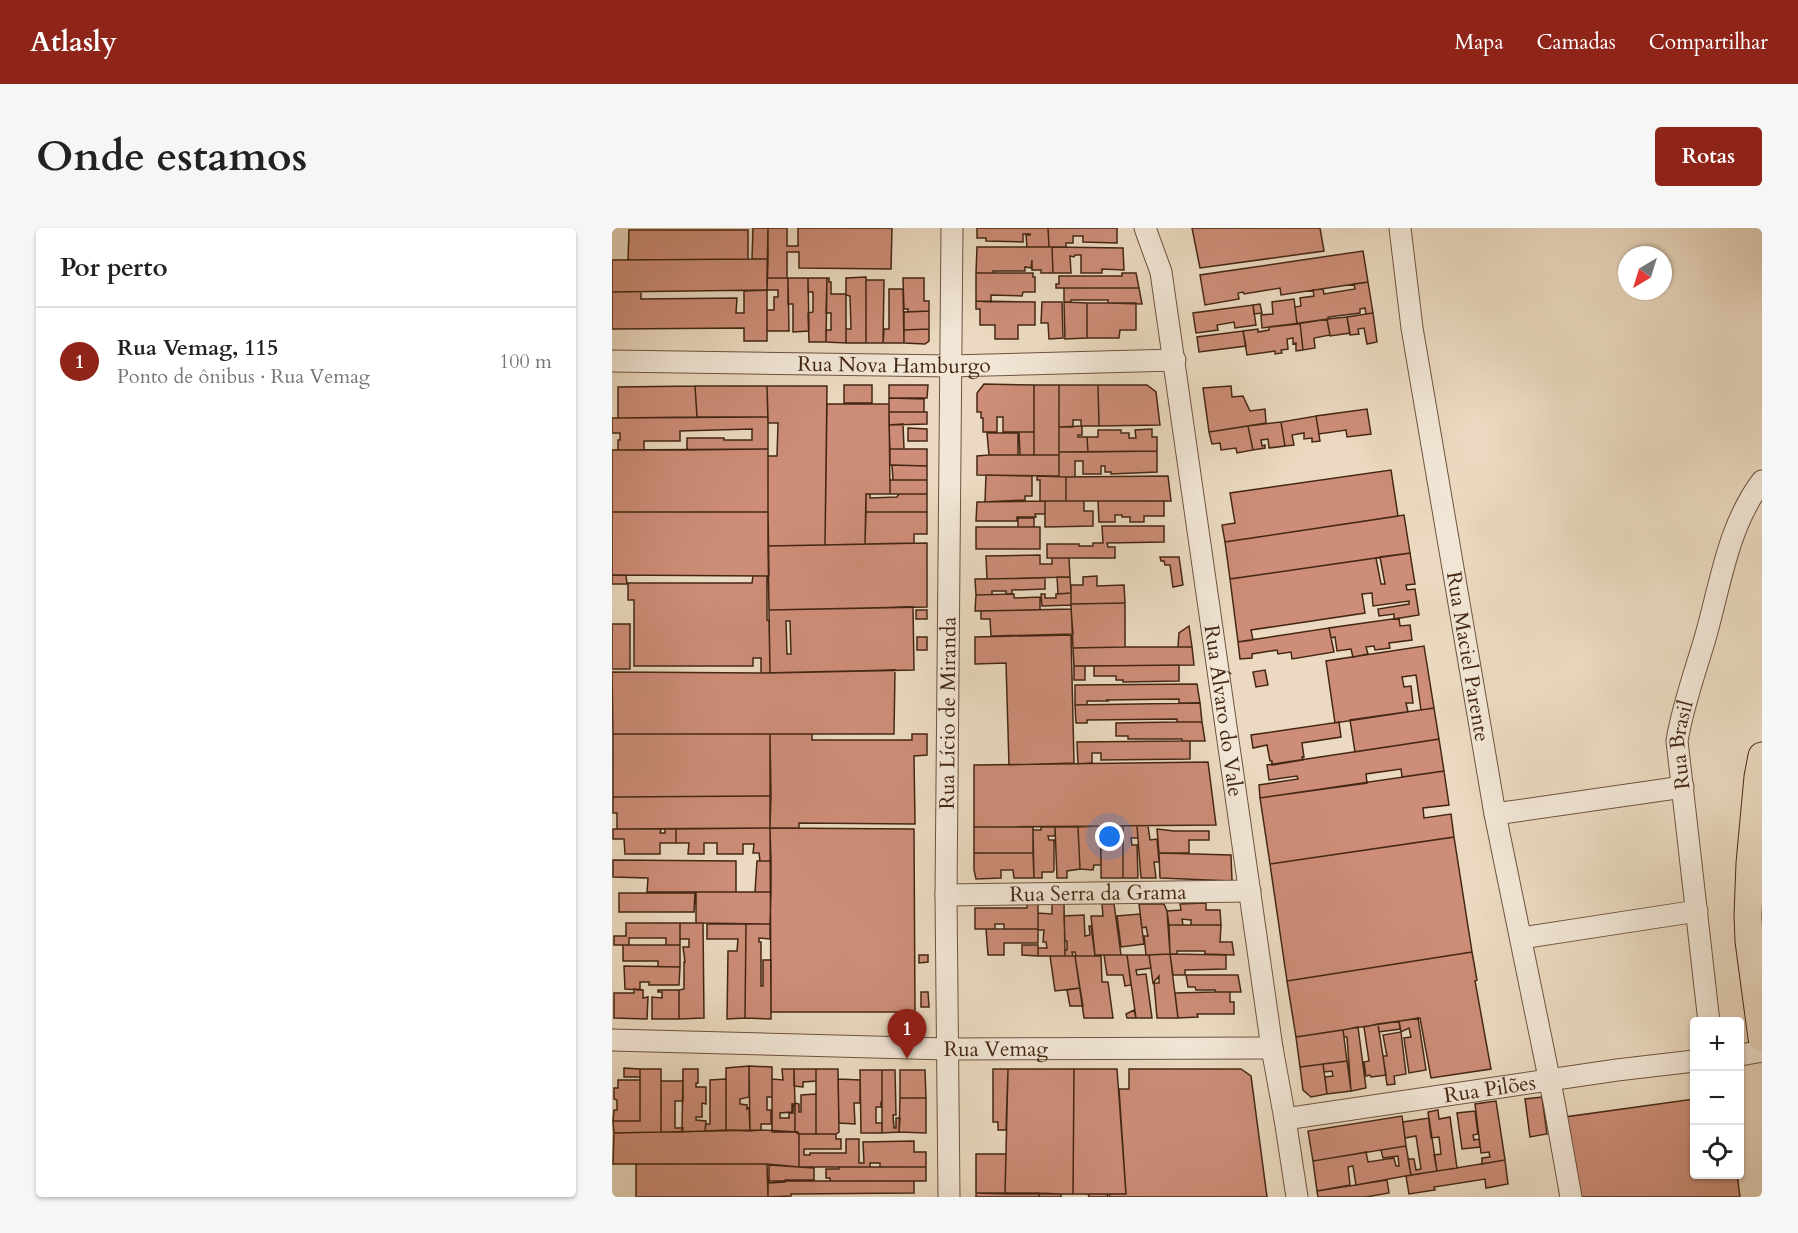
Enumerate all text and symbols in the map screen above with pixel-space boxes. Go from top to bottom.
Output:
text: Atlasly [30,23,117,61]
text: Mapa [1454,28,1504,57]
text: Camadas [1537,28,1616,57]
text: Compartilhar [1649,28,1768,57]
button: Rotas [1655,127,1762,186]
text: Onde estamos [36,128,307,185]
north arrow [1618,246,1672,300]
text: Por perto [60,250,168,285]
text: Rua Vemag, 115 [117,333,278,363]
text: 1 [74,348,85,375]
text: 100 m [499,348,552,375]
street label: Rua Nova Hamburgo [797,350,991,381]
text: Ponto de ônibus · Rua Vemag [117,363,370,390]
street label: Rua Maciel Parente [1439,569,1496,744]
street label: Rua Lício de Miranda [933,616,964,810]
street label: Rua Álvaro do Vale [1197,623,1250,799]
street label: Rua Brasil [1662,697,1701,791]
your location [1095,822,1124,851]
street label: Rua Serra da Grama [1009,878,1187,909]
pin: 1 [888,1010,926,1059]
map controls [1690,1017,1744,1179]
button: + [1690,1017,1744,1071]
street label: Rua Vemag [944,1035,1048,1064]
street label: Rua Pilões [1442,1068,1538,1110]
button: − [1690,1071,1744,1125]
button: locate [1690,1125,1744,1179]

